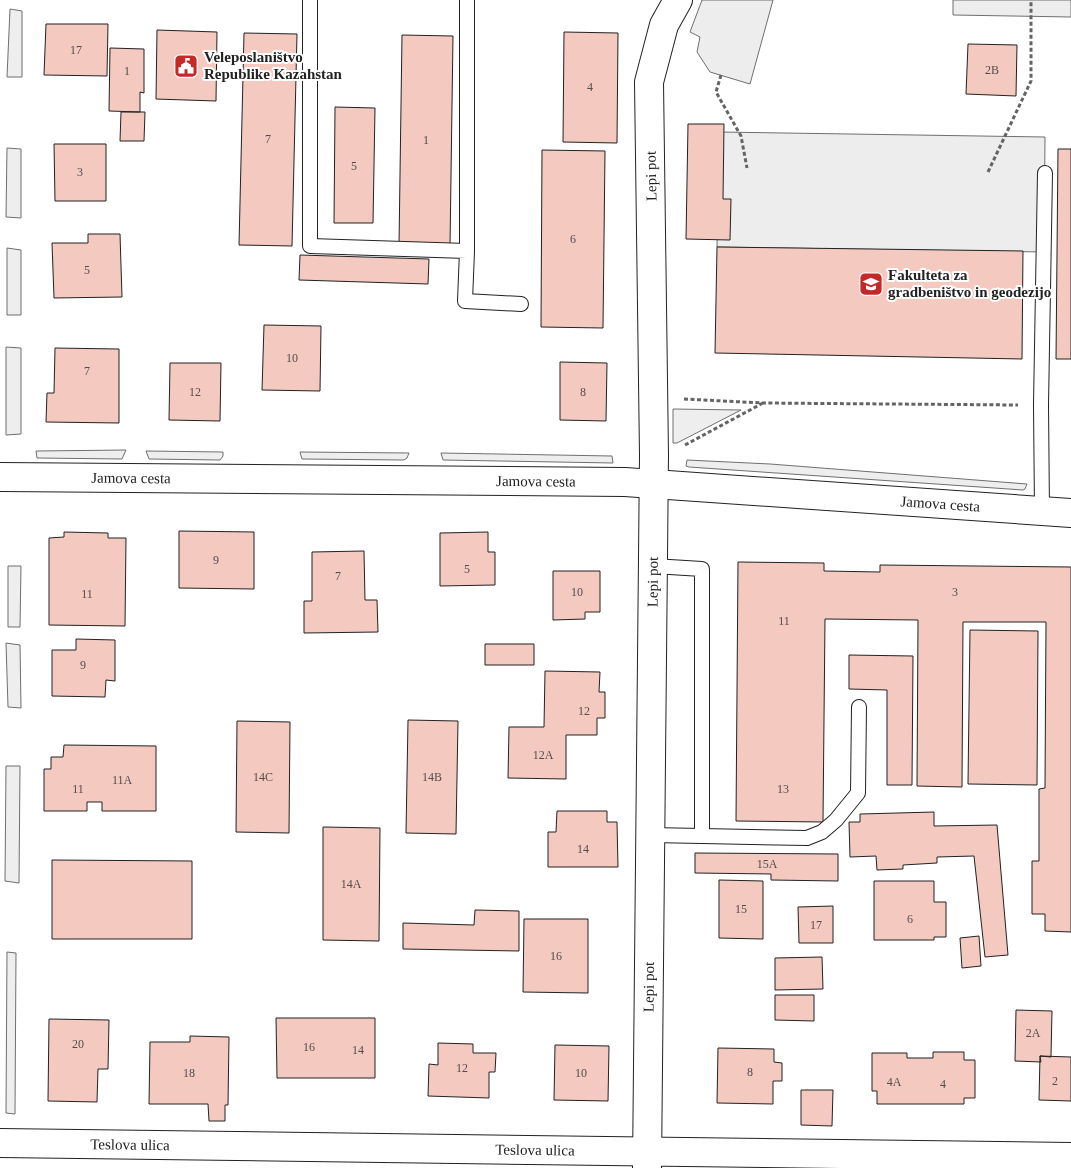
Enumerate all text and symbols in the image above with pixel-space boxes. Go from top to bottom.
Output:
house number: 17 [70,43,82,57]
place label: Veleposlaništvo Republike Kazahstan [204,49,343,82]
public building icon: Veleposlaništvo Republike Kazahstan [173,53,199,79]
house number: 2B [985,63,999,77]
house number: 1 [124,64,130,78]
house number: 4 [587,80,593,94]
house number: 7 [265,132,271,146]
house number: 1 [423,133,429,147]
street label: Lepi pot [643,150,659,201]
house number: 5 [351,159,357,173]
house number: 3 [77,165,83,179]
house number: 6 [570,232,576,246]
house number: 5 [84,263,90,277]
place label: Fakulteta za gradbeništvo in geodezijo [888,267,1051,300]
school or university icon: Fakulteta za gradbeništvo in geodezijo [858,271,884,297]
house number: 10 [286,351,298,365]
house number: 7 [84,364,90,378]
house number: 12 [189,385,201,399]
house number: 8 [580,385,586,399]
street label: Jamova cesta [91,470,171,486]
street label: Jamova cesta [496,473,576,490]
street label: Jamova cesta [900,493,981,515]
house number: 9 [213,553,219,567]
street label: Lepi pot [645,556,661,607]
house number: 5 [464,562,470,576]
house number: 7 [335,569,341,583]
house number: 10 [571,585,583,599]
house number: 3 [952,585,958,599]
house number: 11 [81,587,93,601]
house number: 11 [778,614,790,628]
house number: 9 [80,658,86,672]
house number: 12 [578,704,590,718]
house number: 12A [533,748,554,762]
house number: 14C [253,770,273,784]
house number: 14B [422,770,442,784]
house number: 11A [112,773,132,787]
house number: 11 [72,782,84,796]
house number: 13 [777,782,789,796]
house number: 14 [577,842,589,856]
house number: 15A [757,857,778,871]
house number: 14A [341,877,362,891]
house number: 15 [735,902,747,916]
house number: 6 [907,912,913,926]
house number: 17 [810,918,822,932]
house number: 16 [550,949,562,963]
street label: Lepi pot [641,961,657,1012]
house number: 2A [1026,1026,1041,1040]
house number: 20 [72,1037,84,1051]
house number: 16 [303,1040,315,1054]
house number: 14 [352,1043,364,1057]
house number: 12 [456,1061,468,1075]
house number: 8 [747,1065,753,1079]
house number: 18 [183,1066,195,1080]
house number: 10 [575,1066,587,1080]
house number: 2 [1052,1074,1058,1088]
house number: 4A [887,1075,902,1089]
house number: 4 [940,1077,946,1091]
street label: Teslova ulica [90,1136,170,1153]
street label: Teslova ulica [495,1141,575,1159]

